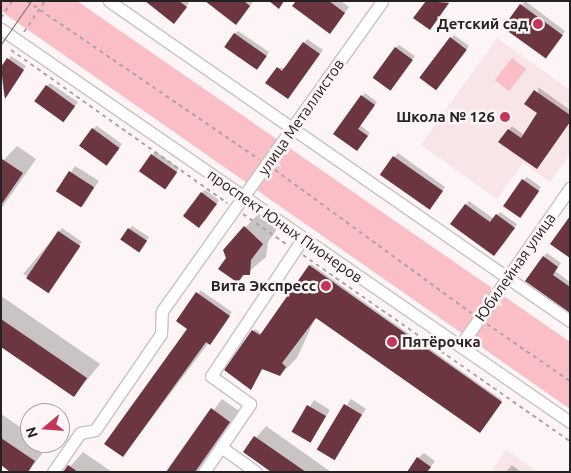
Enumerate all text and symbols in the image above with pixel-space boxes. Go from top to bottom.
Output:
place label: Детский сад [437,15,528,33]
marker: Детский сад [532,18,544,30]
street label: улица Металлистов [254,56,348,178]
place label: Школа № 126 [396,108,495,126]
marker: Школа № 126 [499,111,511,123]
street label: проспект Юных Пионеров [204,166,366,286]
street label: Юбилейная улица [471,209,559,325]
place label: Вита Экспресс [211,277,316,295]
marker: Вита Экспресс [320,280,332,292]
place label: Пятёрочка [402,333,481,351]
marker: Пятёрочка [386,336,398,348]
north arrow [20,403,70,453]
text: N [22,425,41,440]

